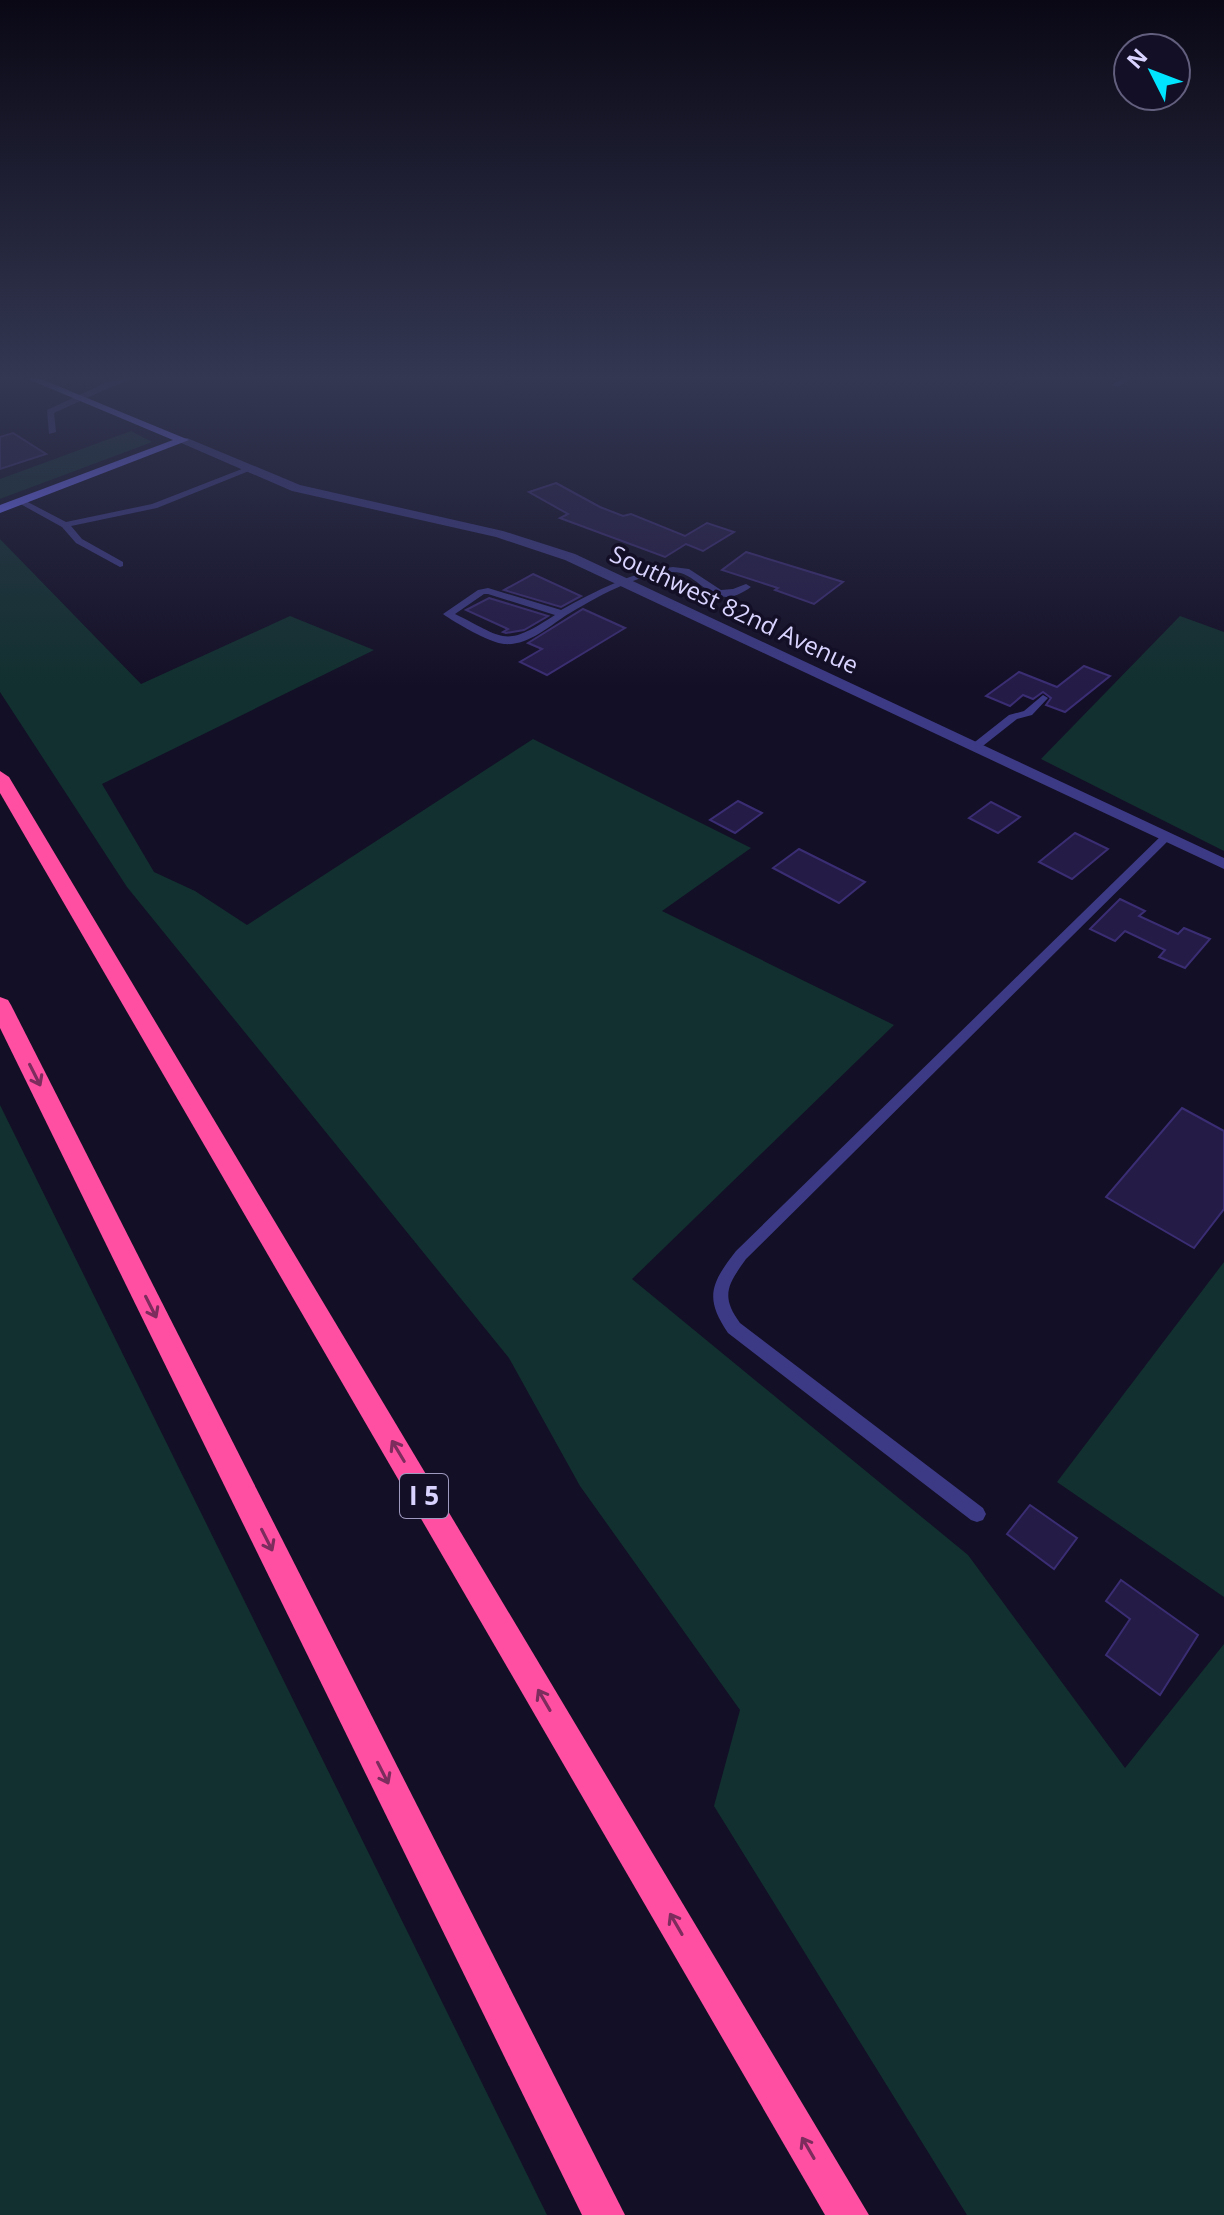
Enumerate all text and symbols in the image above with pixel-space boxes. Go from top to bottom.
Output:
north arrow [1112,32,1192,112]
text: N [1119,41,1154,75]
street label: Southwest 82nd Avenue [605,537,864,681]
one-way arrow [28,1062,43,1086]
one-way arrow [144,1295,159,1319]
one-way arrow [390,1440,405,1464]
road number: I 5 [400,1474,448,1518]
one-way arrow [260,1528,275,1552]
one-way arrow [536,1689,552,1712]
one-way arrow [376,1760,392,1784]
one-way arrow [668,1913,684,1936]
one-way arrow [800,2137,816,2160]

